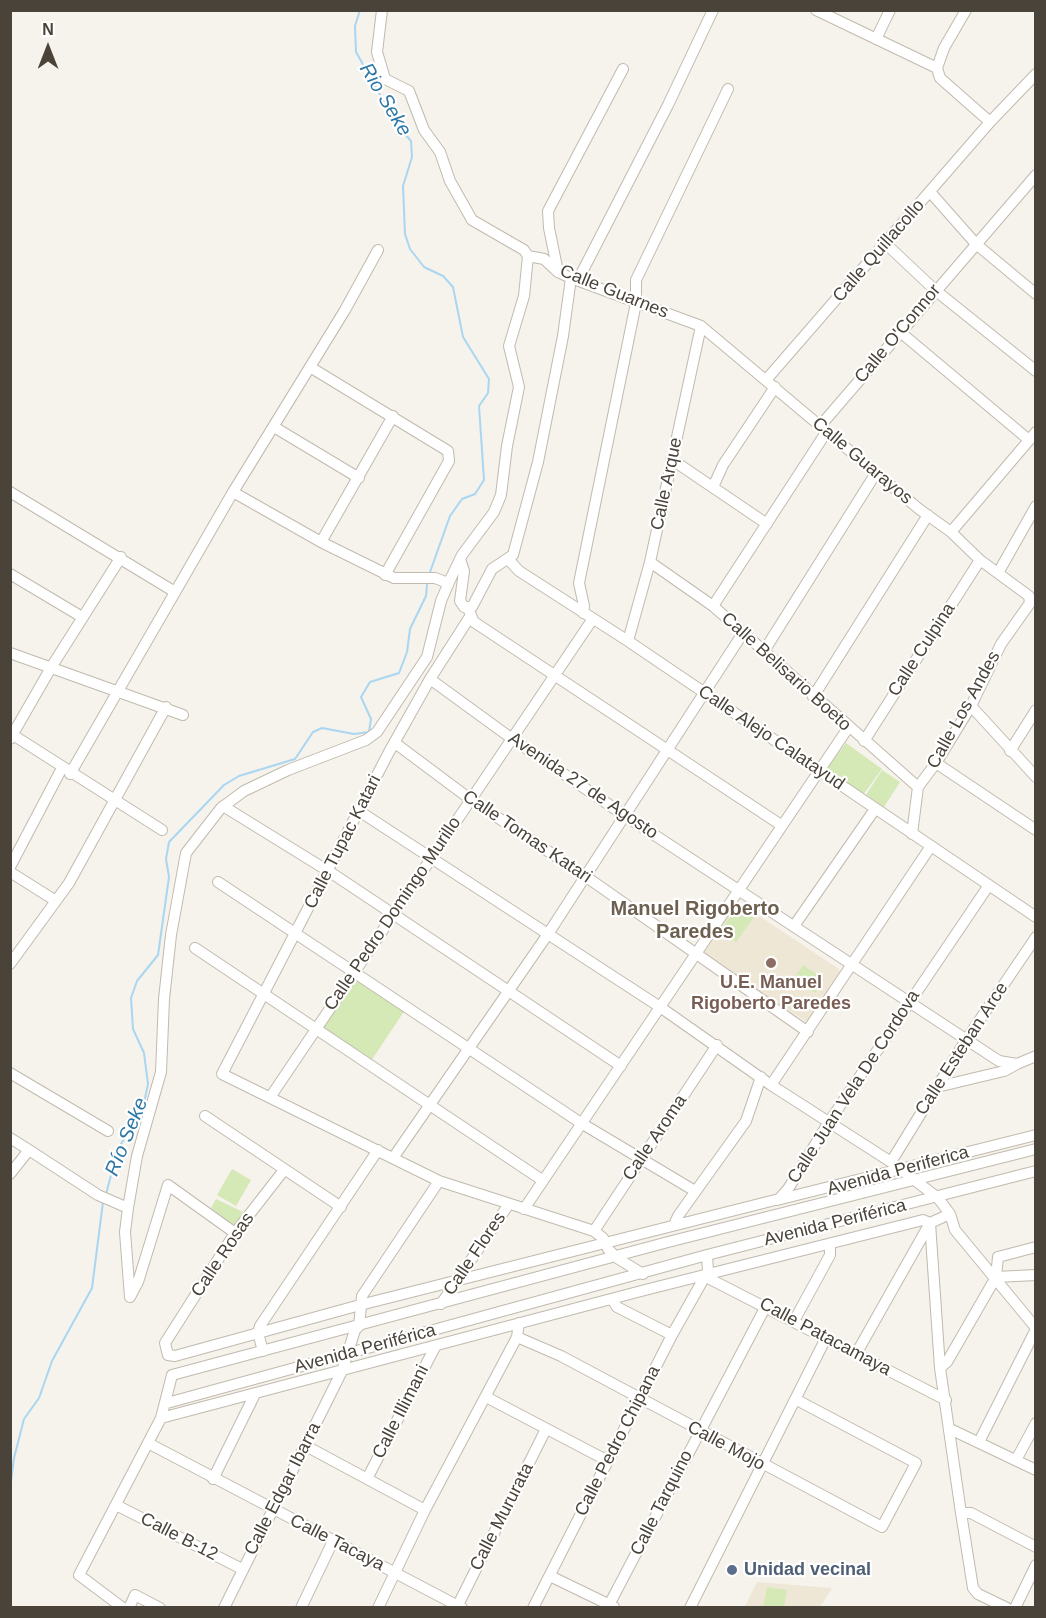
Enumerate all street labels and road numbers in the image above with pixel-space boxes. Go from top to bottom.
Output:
street label: Calle Quillacollo [829,195,929,307]
street label: Calle Guarnes [557,260,671,324]
street label: Calle O'Connor [850,280,946,388]
street label: Calle Guarayos [808,413,916,509]
street label: Calle Arque [647,436,687,532]
street label: Calle Culpina [884,599,960,701]
street label: Calle Belisario Boeto [717,608,855,736]
street label: Calle Los Andes [923,647,1005,773]
street label: Calle Alejo Calatayud [694,681,848,795]
street label: Avenida 27 de Agosto [504,728,662,844]
street label: Calle Tupac Katari [300,771,386,913]
street label: Calle Tomas Katari [458,786,596,888]
street label: Calle Pedro Domingo Murillo [320,813,466,1015]
street label: Calle Esteban Arce [911,979,1013,1119]
street label: Calle Juan Vela De Cordova [783,986,925,1188]
street label: Calle Aroma [618,1091,692,1185]
street label: Avenida Periferica [825,1142,971,1200]
street label: Avenida Periférica [762,1195,908,1251]
street label: Calle Flores [439,1208,511,1300]
street label: Calle Rosas [187,1209,259,1301]
street label: Calle Patacamaya [755,1293,895,1381]
street label: Avenida Periférica [292,1320,438,1378]
street label: Calle Illimani [368,1362,434,1462]
street label: Calle Pedro Chipana [571,1362,665,1520]
street label: Calle Mojo [683,1417,769,1475]
street label: Calle Edgar Ibarra [240,1419,326,1559]
street label: Calle Tarquino [626,1447,698,1559]
street label: Calle Mururata [466,1460,538,1574]
street label: Calle B-12 [137,1508,221,1566]
street label: Calle Tacaya [286,1510,388,1576]

